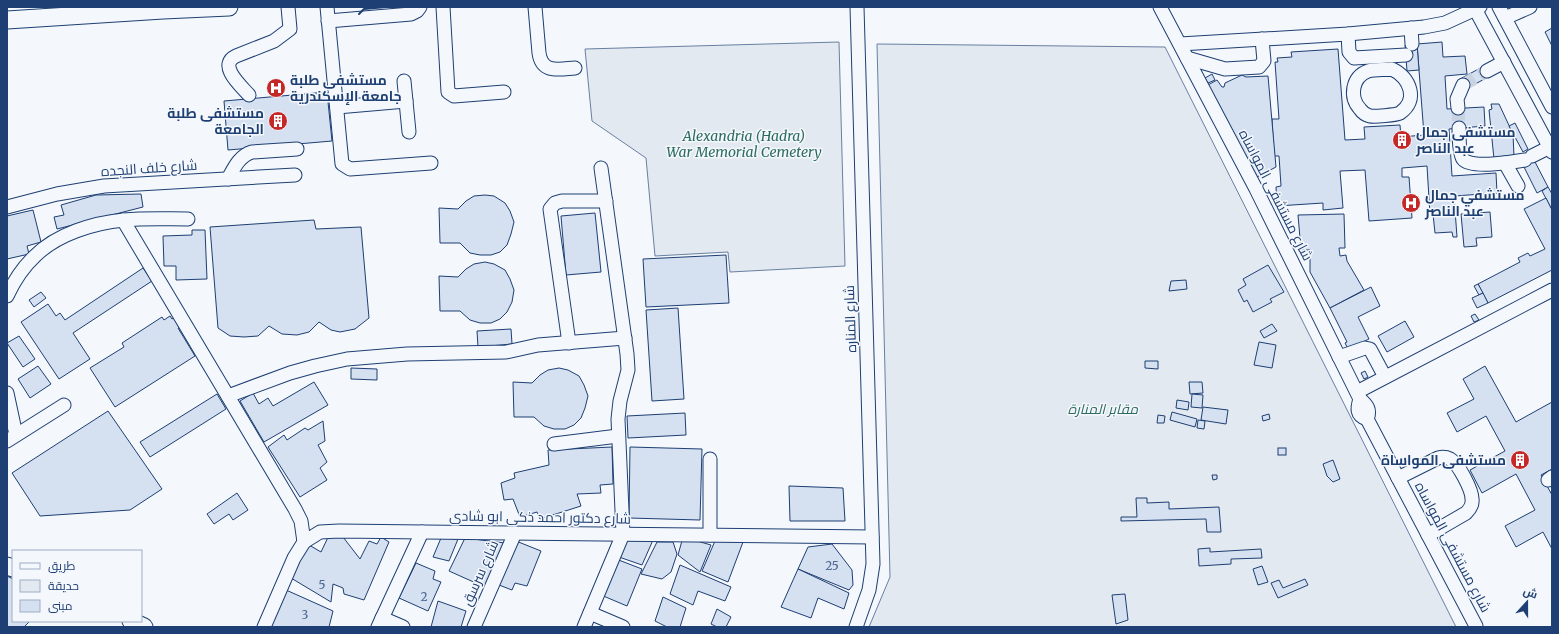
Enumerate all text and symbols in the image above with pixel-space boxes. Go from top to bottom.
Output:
place label: مستشفى طلبة جامعة الإسكندرية [290,71,402,106]
hospital icon: مستشفى طلبة جامعة الإسكندرية [265,77,287,99]
place label: مستشفى طلبة الجامعة [167,104,264,138]
building icon: مستشفى طلبة الجامعة [267,110,289,132]
place label: مستشفى جمال عبد الناصر [1415,123,1516,157]
street label: شارع مستشفى المواساه [1235,126,1317,264]
park label: Alexandria (Hadra) War Memorial Cemetery [666,127,822,161]
building icon: مستشفى جمال عبد الناصر [1391,129,1413,151]
street label: شارع خلف النجده [100,156,198,180]
place label: مستشفي جمال عبد الناصر [1424,186,1525,220]
hospital icon: مستشفي جمال عبد الناصر [1400,192,1422,214]
street label: شارع المناره [840,285,860,353]
park label: مقابر المنارة [1068,400,1139,418]
building icon: مستشفى المواساة [1509,449,1531,471]
place label: مستشفى المواساة [1381,451,1506,469]
street label: شارع مستشفى المواساه [1411,479,1495,615]
street label: شارع دكتور احمد ذكى ابو شادى [449,506,631,528]
street label: شارع سرسق [458,537,502,609]
legend [12,550,142,622]
text: طريق [48,558,76,573]
house number: 25 [825,558,839,573]
house number: 5 [318,577,326,592]
text: حديقة [48,578,79,593]
north arrow [1507,582,1547,622]
text: ش [1521,584,1540,602]
house number: 2 [420,589,428,604]
text: مبنى [48,598,73,613]
house number: 3 [302,607,309,622]

